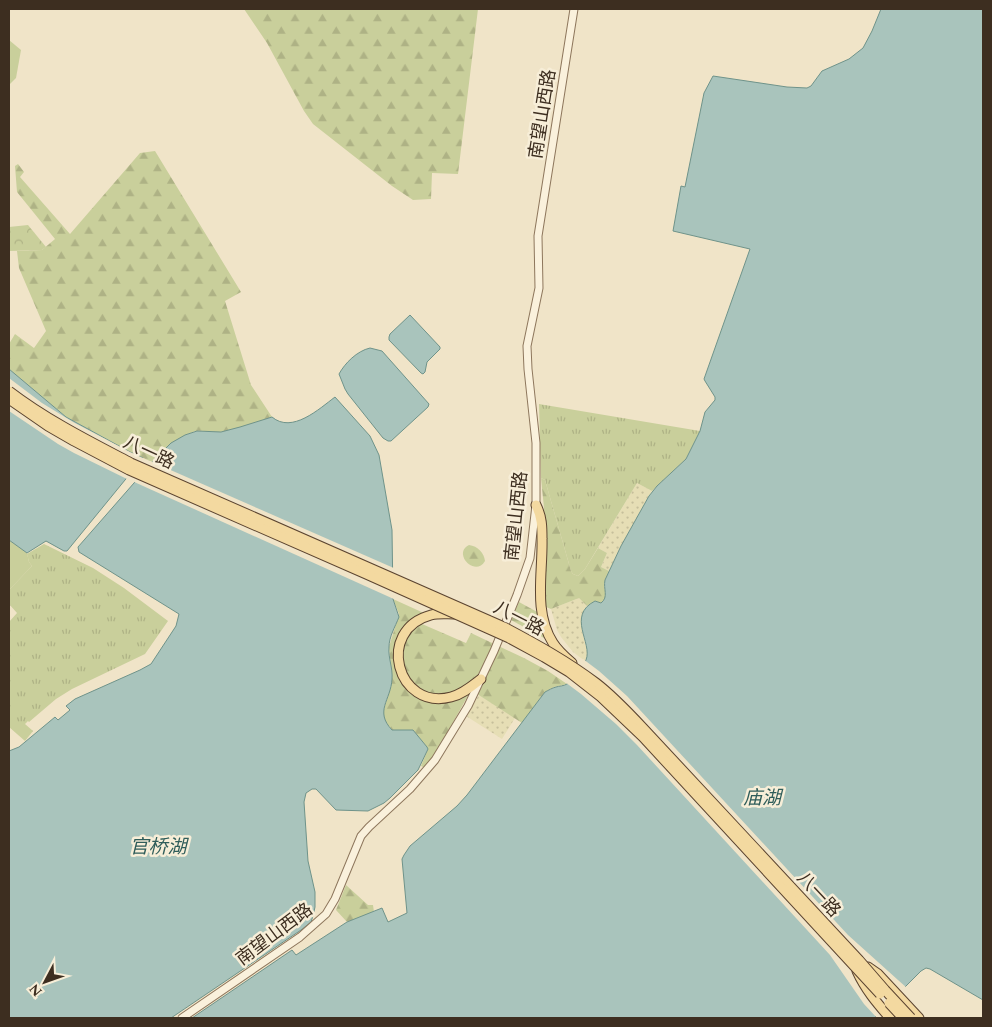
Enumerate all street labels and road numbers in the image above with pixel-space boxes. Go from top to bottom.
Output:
street label: 南望山西路 [522,68,563,161]
street label: 八一路 [119,429,179,476]
street label: 南望山西路 [498,470,535,562]
street label: 八一路 [489,594,549,643]
street label: 八一路 [790,865,847,923]
street label: 南望山西路 [230,897,318,972]

